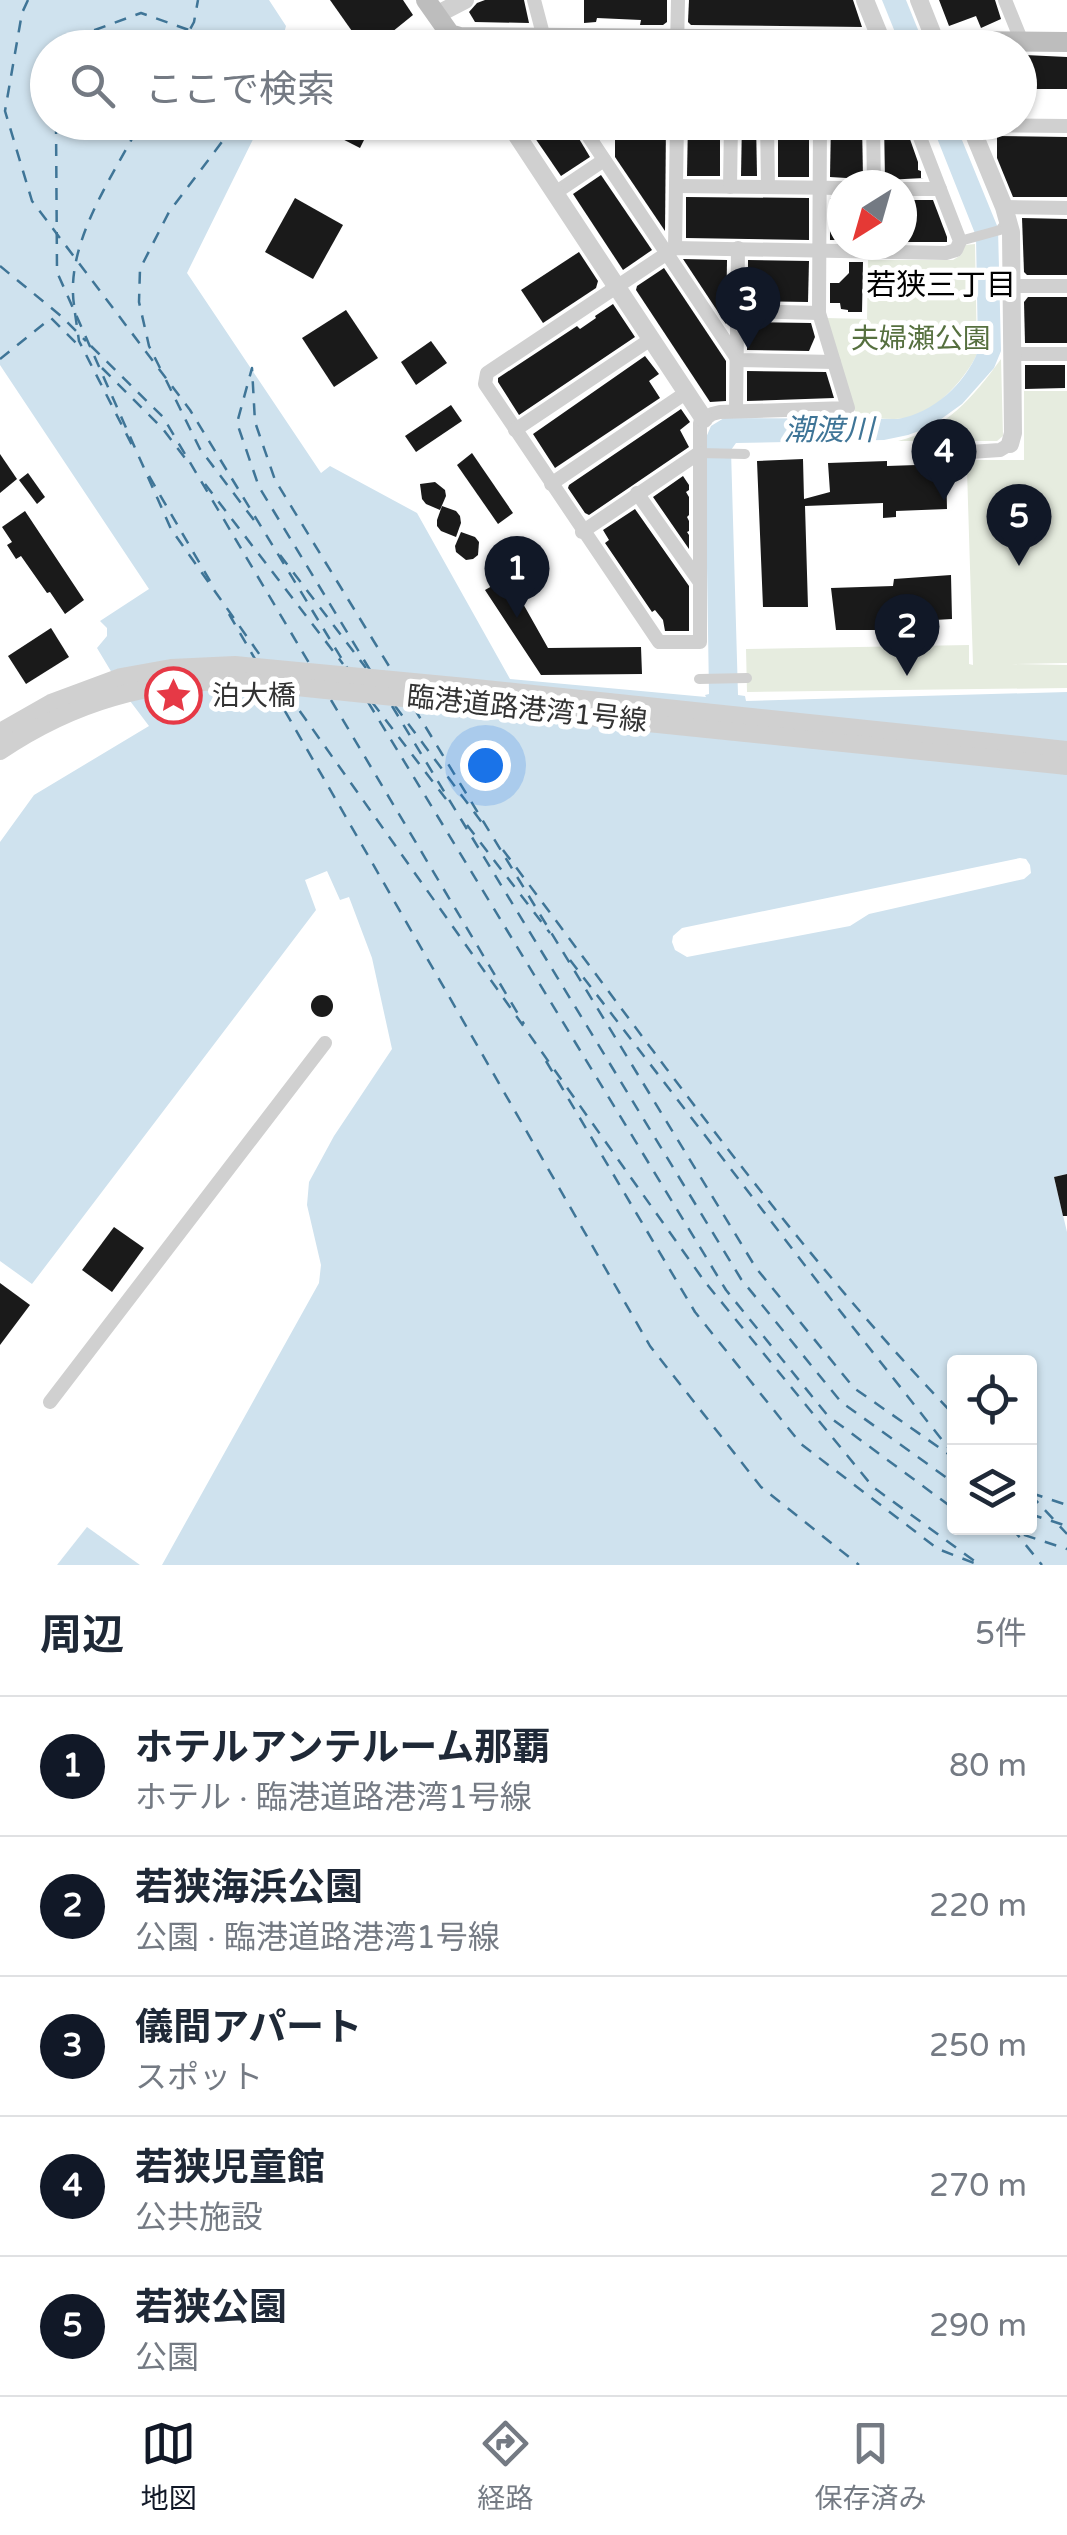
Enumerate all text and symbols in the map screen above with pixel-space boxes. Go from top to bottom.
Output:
search box [30,30,1037,140]
icon: search [65,58,120,113]
text: ここで検索 [145,67,335,113]
north arrow [827,170,917,260]
pin: 3 [716,266,780,349]
district label: 若狭三丁目 [866,267,1016,304]
park label: 夫婦瀬公園 [851,322,991,356]
water label: 潮渡川 [784,412,877,449]
pin: 4 [912,418,976,501]
pin: 5 [986,484,1052,566]
pin: 1 [484,536,550,618]
pin: 2 [874,594,940,676]
place icon: 泊大橋 [143,666,203,726]
place label: 泊大橋 [212,679,296,713]
street label: 臨港道路港湾1号線 [405,679,649,739]
your location [460,740,511,791]
map controls [947,1355,1037,1535]
button: locate [947,1355,1037,1445]
button: layers [947,1445,1037,1535]
text: 周辺 [40,1610,124,1661]
text: 5件 [975,1615,1027,1653]
text: ホテルアンテルーム那覇 [135,1725,550,1771]
text: 1 [62,1747,83,1785]
text: 80 m [949,1747,1027,1785]
text: ホテル · 臨港道路港湾1号線 [135,1779,532,1817]
text: 若狭海浜公園 [135,1865,363,1911]
text: 2 [62,1887,83,1925]
text: 220 m [929,1887,1027,1925]
text: 公園 · 臨港道路港湾1号線 [135,1919,500,1957]
text: 儀間アパート [135,2005,362,2051]
text: 3 [62,2027,83,2065]
text: 250 m [929,2027,1027,2065]
text: スポット [135,2059,263,2097]
text: 若狭児童館 [135,2145,325,2191]
text: 4 [62,2167,83,2205]
text: 270 m [929,2167,1027,2205]
text: 公共施設 [135,2199,263,2237]
text: 若狭公園 [135,2285,287,2331]
text: 5 [62,2307,83,2345]
text: 290 m [929,2307,1027,2345]
text: 公園 [135,2339,199,2377]
tab: 地図 [140,2416,197,2516]
tab: 経路 [477,2416,534,2516]
tab: 保存済み [814,2416,927,2516]

